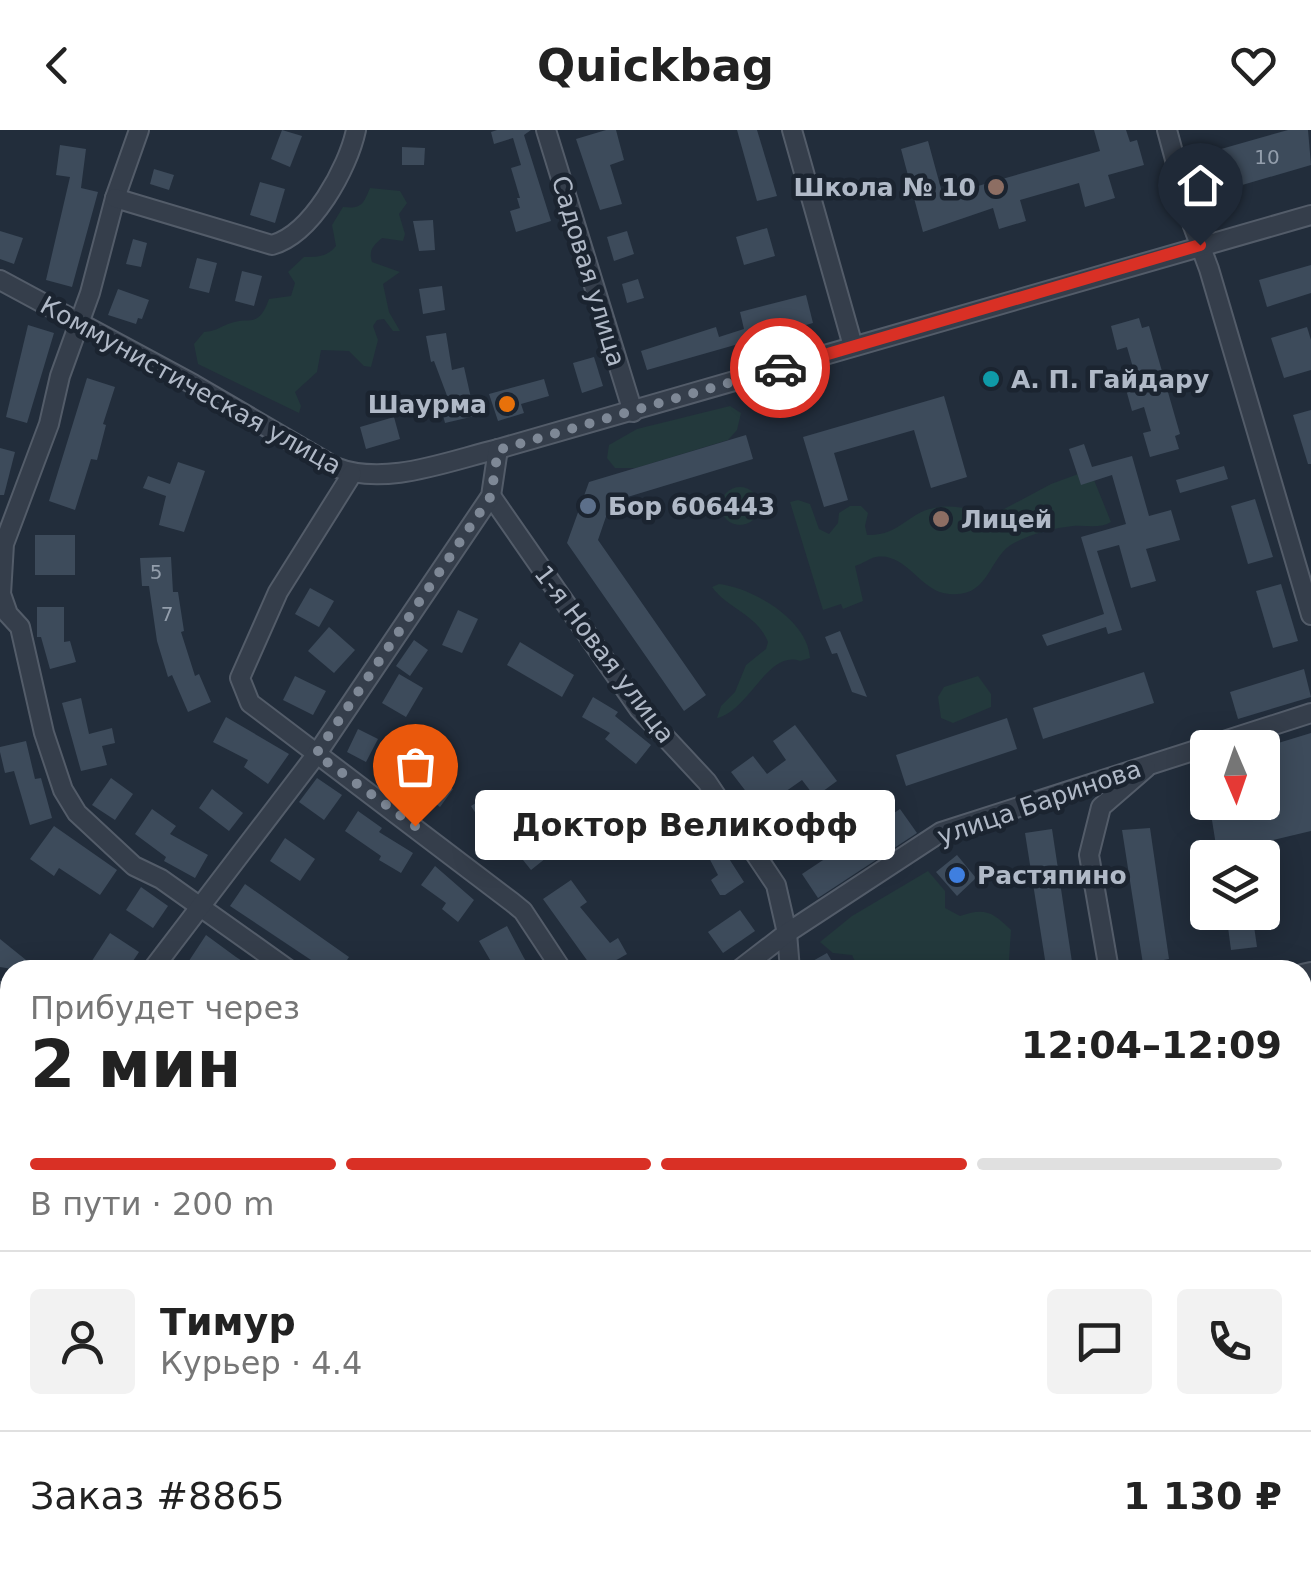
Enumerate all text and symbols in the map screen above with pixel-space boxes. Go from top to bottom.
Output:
icon: back [30,38,85,93]
icon: heart [1226,38,1281,93]
text: Quickbag [537,39,774,92]
pin [1158,143,1243,246]
house number: 10 [1254,145,1280,169]
icon: home [1173,158,1228,213]
street label: Садовая улица [546,172,631,370]
place label: Школа № 10 [794,173,976,202]
marker: Школа № 10 [985,176,1007,198]
street label: Коммунистическая улица [35,290,346,480]
courier [730,318,830,418]
icon: car [753,341,808,396]
place label: А. П. Гайдару [1011,365,1209,394]
marker: А. П. Гайдару [980,368,1002,390]
place label: Шаурма [368,390,487,419]
marker: Шаурма [496,393,518,415]
place label: Бор 606443 [608,492,775,521]
marker: Бор 606443 [577,495,599,517]
place label: Лицей [961,505,1052,534]
marker: Лицей [930,508,952,530]
house number: 5 [150,560,162,584]
street label: 1-я Новая улица [529,560,681,749]
house number: 7 [161,602,173,626]
pin [373,724,458,827]
north arrow [1190,730,1280,820]
map controls [1190,730,1280,930]
icon: bag [388,739,443,794]
street label: улица Баринова [933,754,1145,851]
callout: Доктор Великофф [475,791,895,861]
text: Доктор Великофф [512,806,858,844]
button: layers [1190,840,1280,930]
place label: Растяпино [977,861,1127,890]
marker: Растяпино [946,864,968,886]
text: Прибудет через [30,989,300,1027]
text: 12:04–12:09 [1021,1023,1282,1067]
text: 2 мин [30,1027,241,1102]
text: В пути · 200 m [30,1185,274,1223]
button: person [30,1289,135,1394]
button: chat [1047,1289,1152,1394]
button: phone [1177,1289,1282,1394]
text: Тимур [160,1300,296,1344]
text: Курьер · 4.4 [160,1344,362,1382]
text: Заказ #8865 [30,1474,285,1518]
text: 1 130 ₽ [1123,1474,1282,1518]

